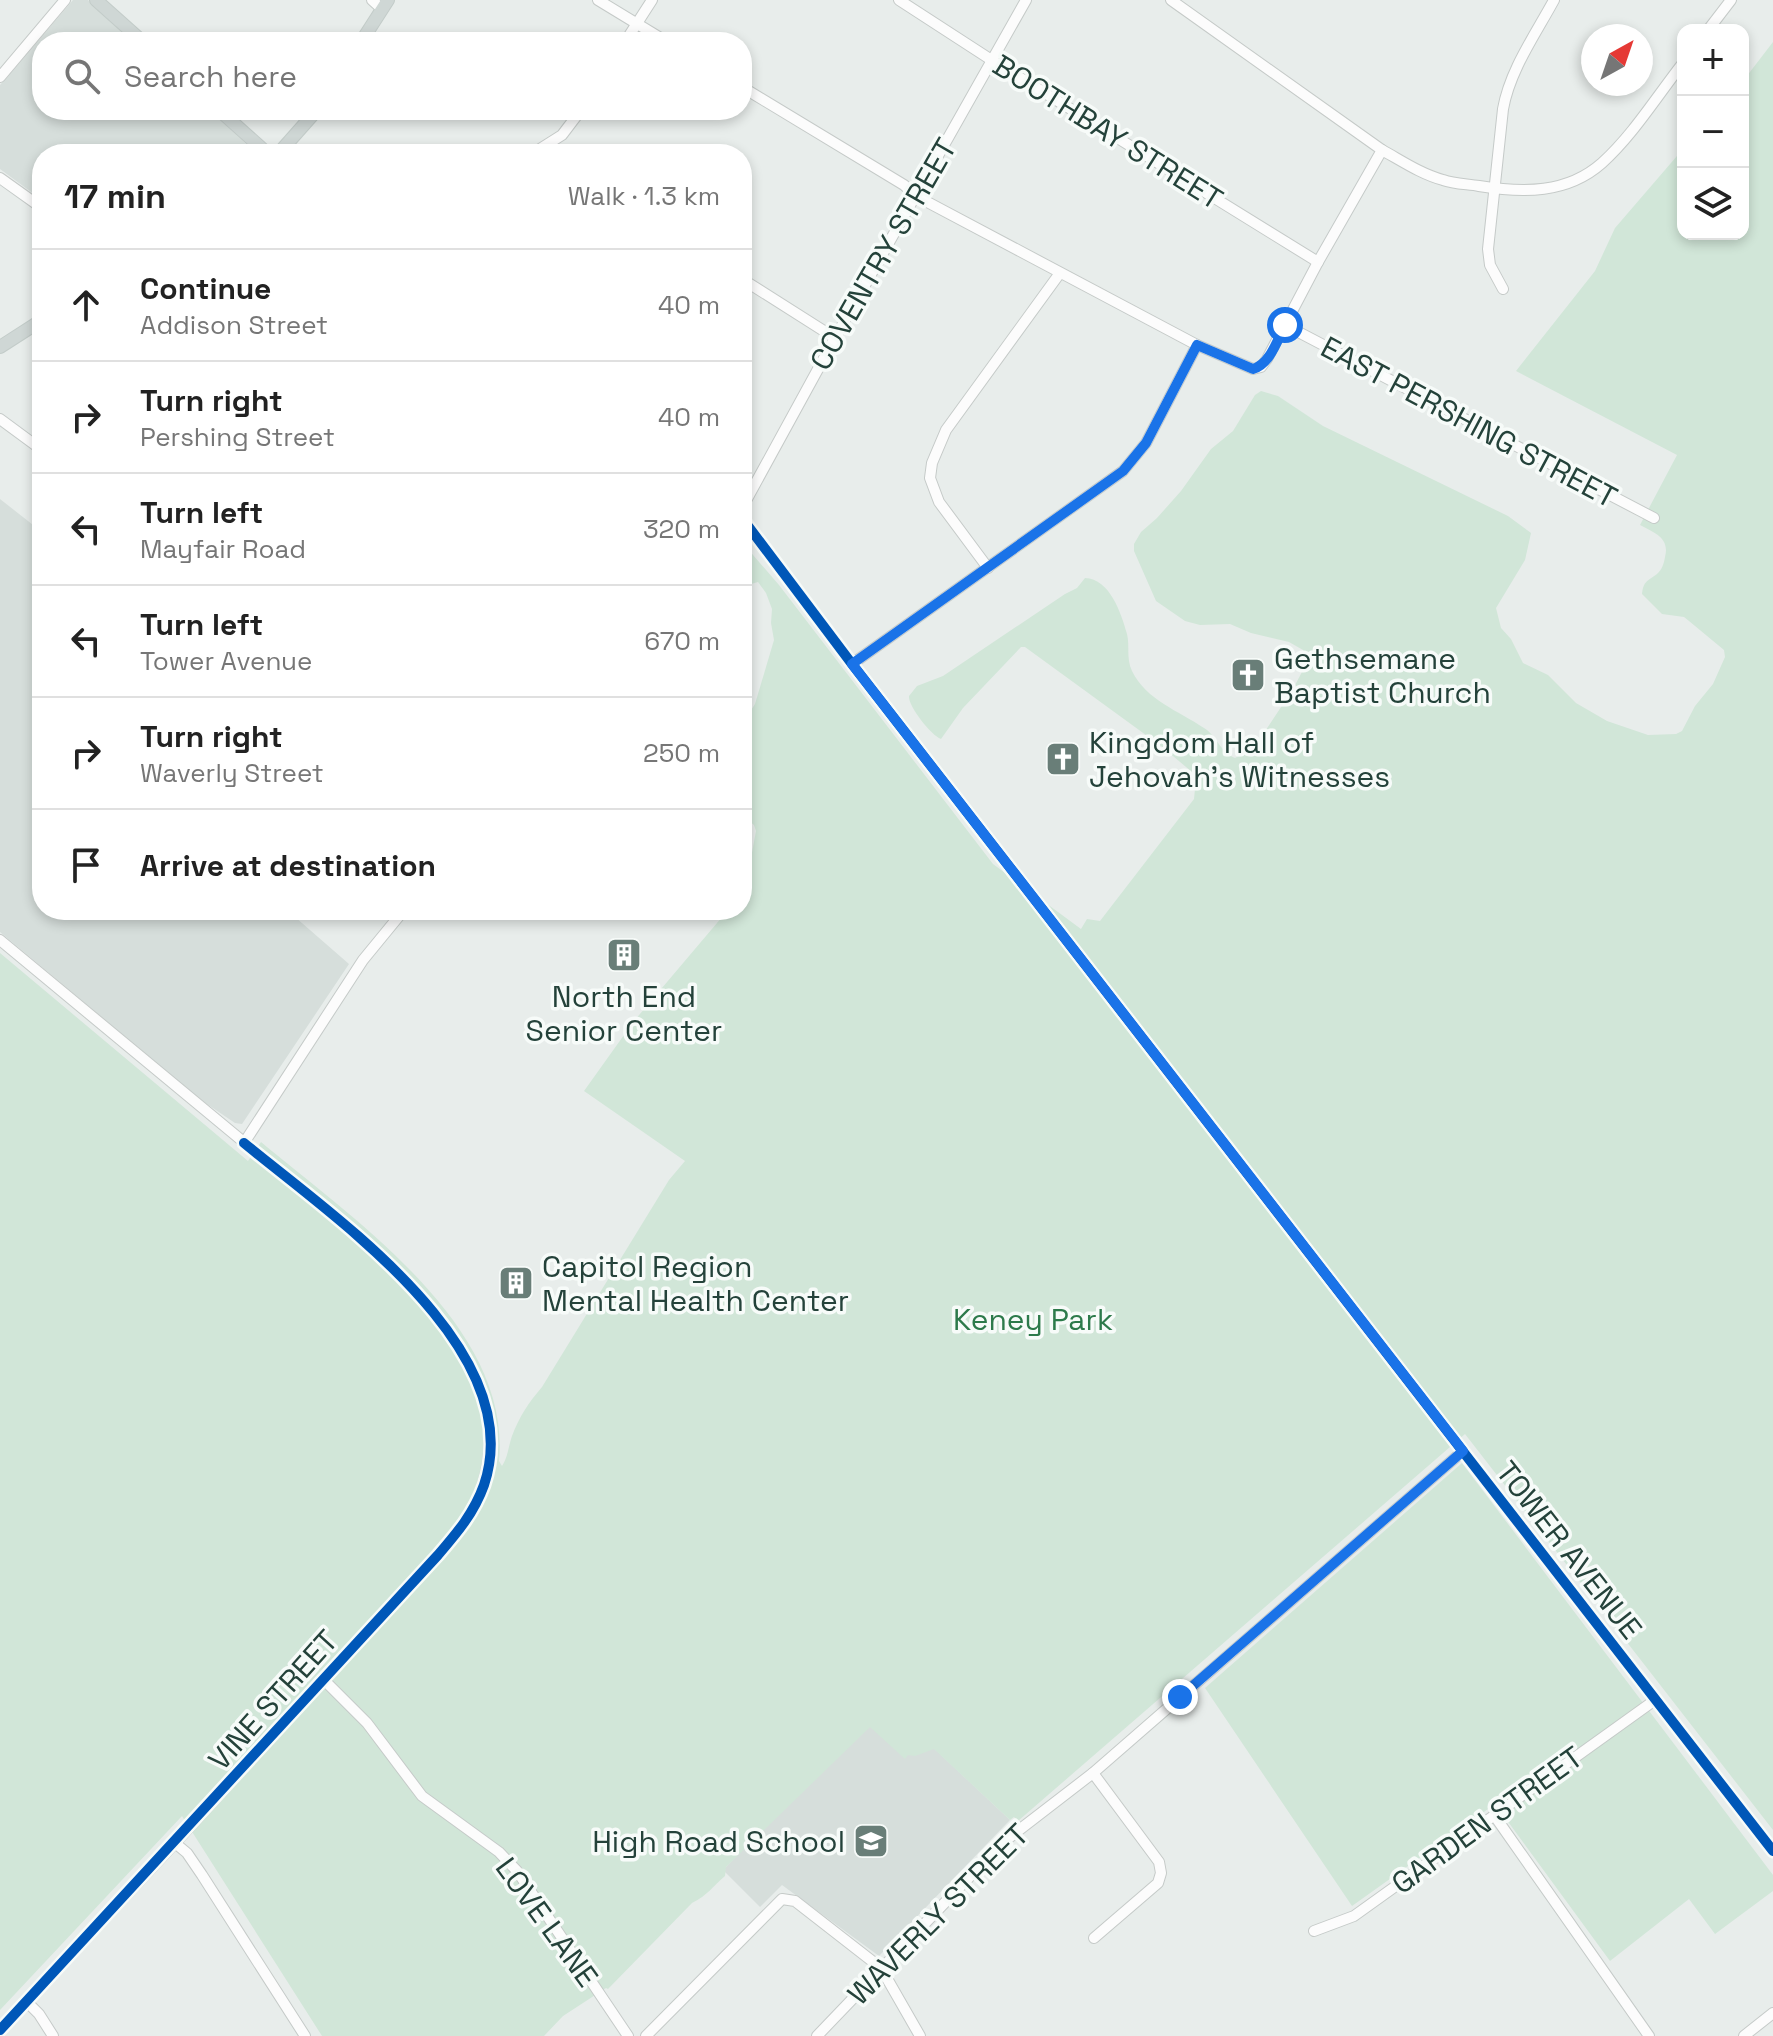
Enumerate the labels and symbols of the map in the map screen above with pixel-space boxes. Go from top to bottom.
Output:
north arrow [1581,24,1653,96]
street label: BOOTHBAY STREET [986,46,1230,218]
street label: COVENTRY STREET [801,131,965,377]
route start [1267,307,1303,343]
street label: EAST PERSHING STREET [1314,327,1624,517]
place label: Gethsemane Baptist Church [1274,639,1491,712]
church icon: Gethsemane Baptist Church [1229,656,1267,694]
place label: Kingdom Hall of Jehovah's Witnesses [1089,723,1390,796]
church icon: Kingdom Hall of Jehovah's Witnesses [1044,740,1082,778]
building icon: North End Senior Center [605,936,643,974]
place label: North End Senior Center [526,977,722,1050]
place label: Capitol Region Mental Health Center [542,1247,849,1320]
building icon: Capitol Region Mental Health Center [497,1264,535,1302]
park label: Keney Park [953,1300,1113,1339]
street label: TOWER AVENUE [1487,1453,1651,1647]
street label: VINE STREET [200,1622,346,1778]
route end [1162,1679,1198,1715]
street label: GARDEN STREET [1384,1737,1590,1903]
street label: WAVERLY STREET [839,1815,1037,2013]
place label: High Road School [592,1822,845,1861]
school or university icon: High Road School [852,1822,890,1860]
street label: LOVE LANE [487,1850,607,1994]

